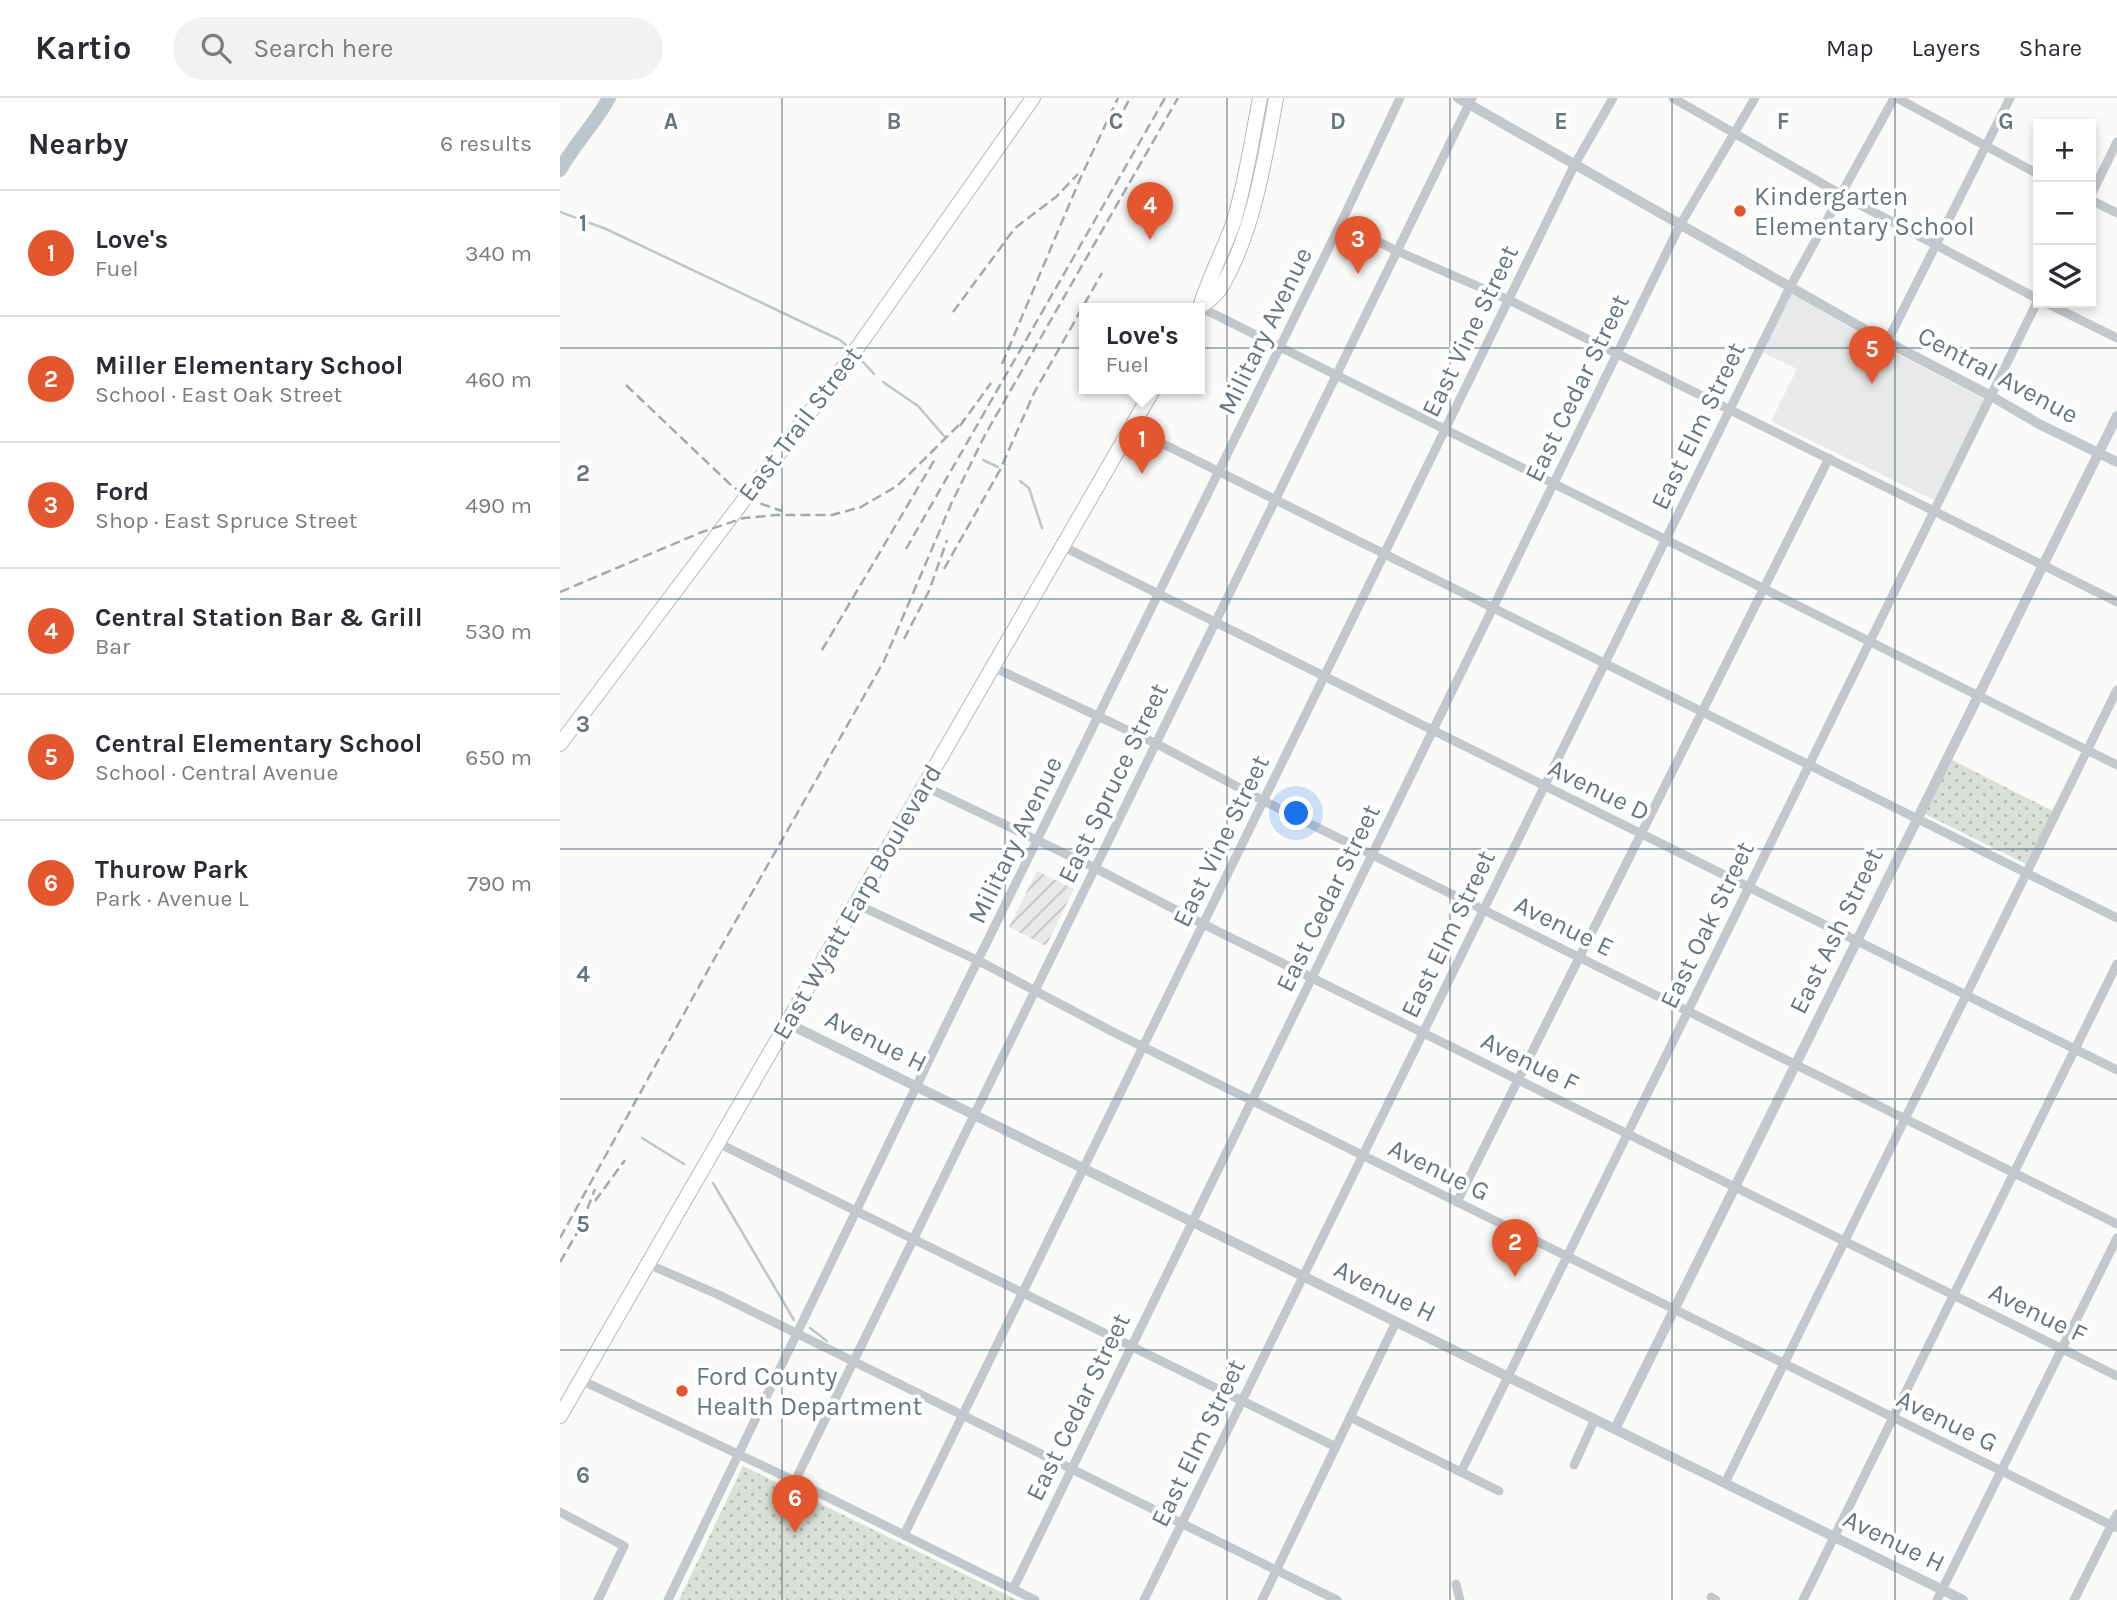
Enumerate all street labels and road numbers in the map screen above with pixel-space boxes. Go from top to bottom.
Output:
street label: East Vine Street [1415,240,1525,422]
street label: Military Avenue [1211,242,1319,420]
street label: East Cedar Street [1518,289,1636,487]
street label: Central Avenue [1912,320,2084,430]
street label: East Elm Street [1644,337,1752,515]
street label: East Trail Street [732,340,868,508]
street label: East Spruce Street [1051,678,1175,888]
street label: East Vine Street [1166,750,1276,932]
street label: Military Avenue [961,751,1069,929]
street label: Avenue D [1543,752,1655,828]
street label: East Wyatt Earp Boulevard [765,759,949,1045]
street label: East Cedar Street [1269,799,1387,997]
street label: East Oak Street [1653,836,1761,1014]
street label: East Ash Street [1783,843,1890,1019]
street label: East Elm Street [1394,845,1502,1023]
street label: Avenue E [1509,889,1619,963]
street label: Avenue H [820,1003,932,1079]
street label: Avenue F [1476,1025,1584,1099]
street label: Avenue G [1383,1132,1495,1208]
street label: Avenue H [1329,1253,1441,1329]
street label: Avenue F [1984,1276,2092,1350]
street label: East Cedar Street [1019,1308,1137,1506]
street label: East Elm Street [1144,1354,1252,1532]
street label: Avenue G [1891,1383,2003,1459]
street label: Avenue H [1838,1503,1950,1579]

